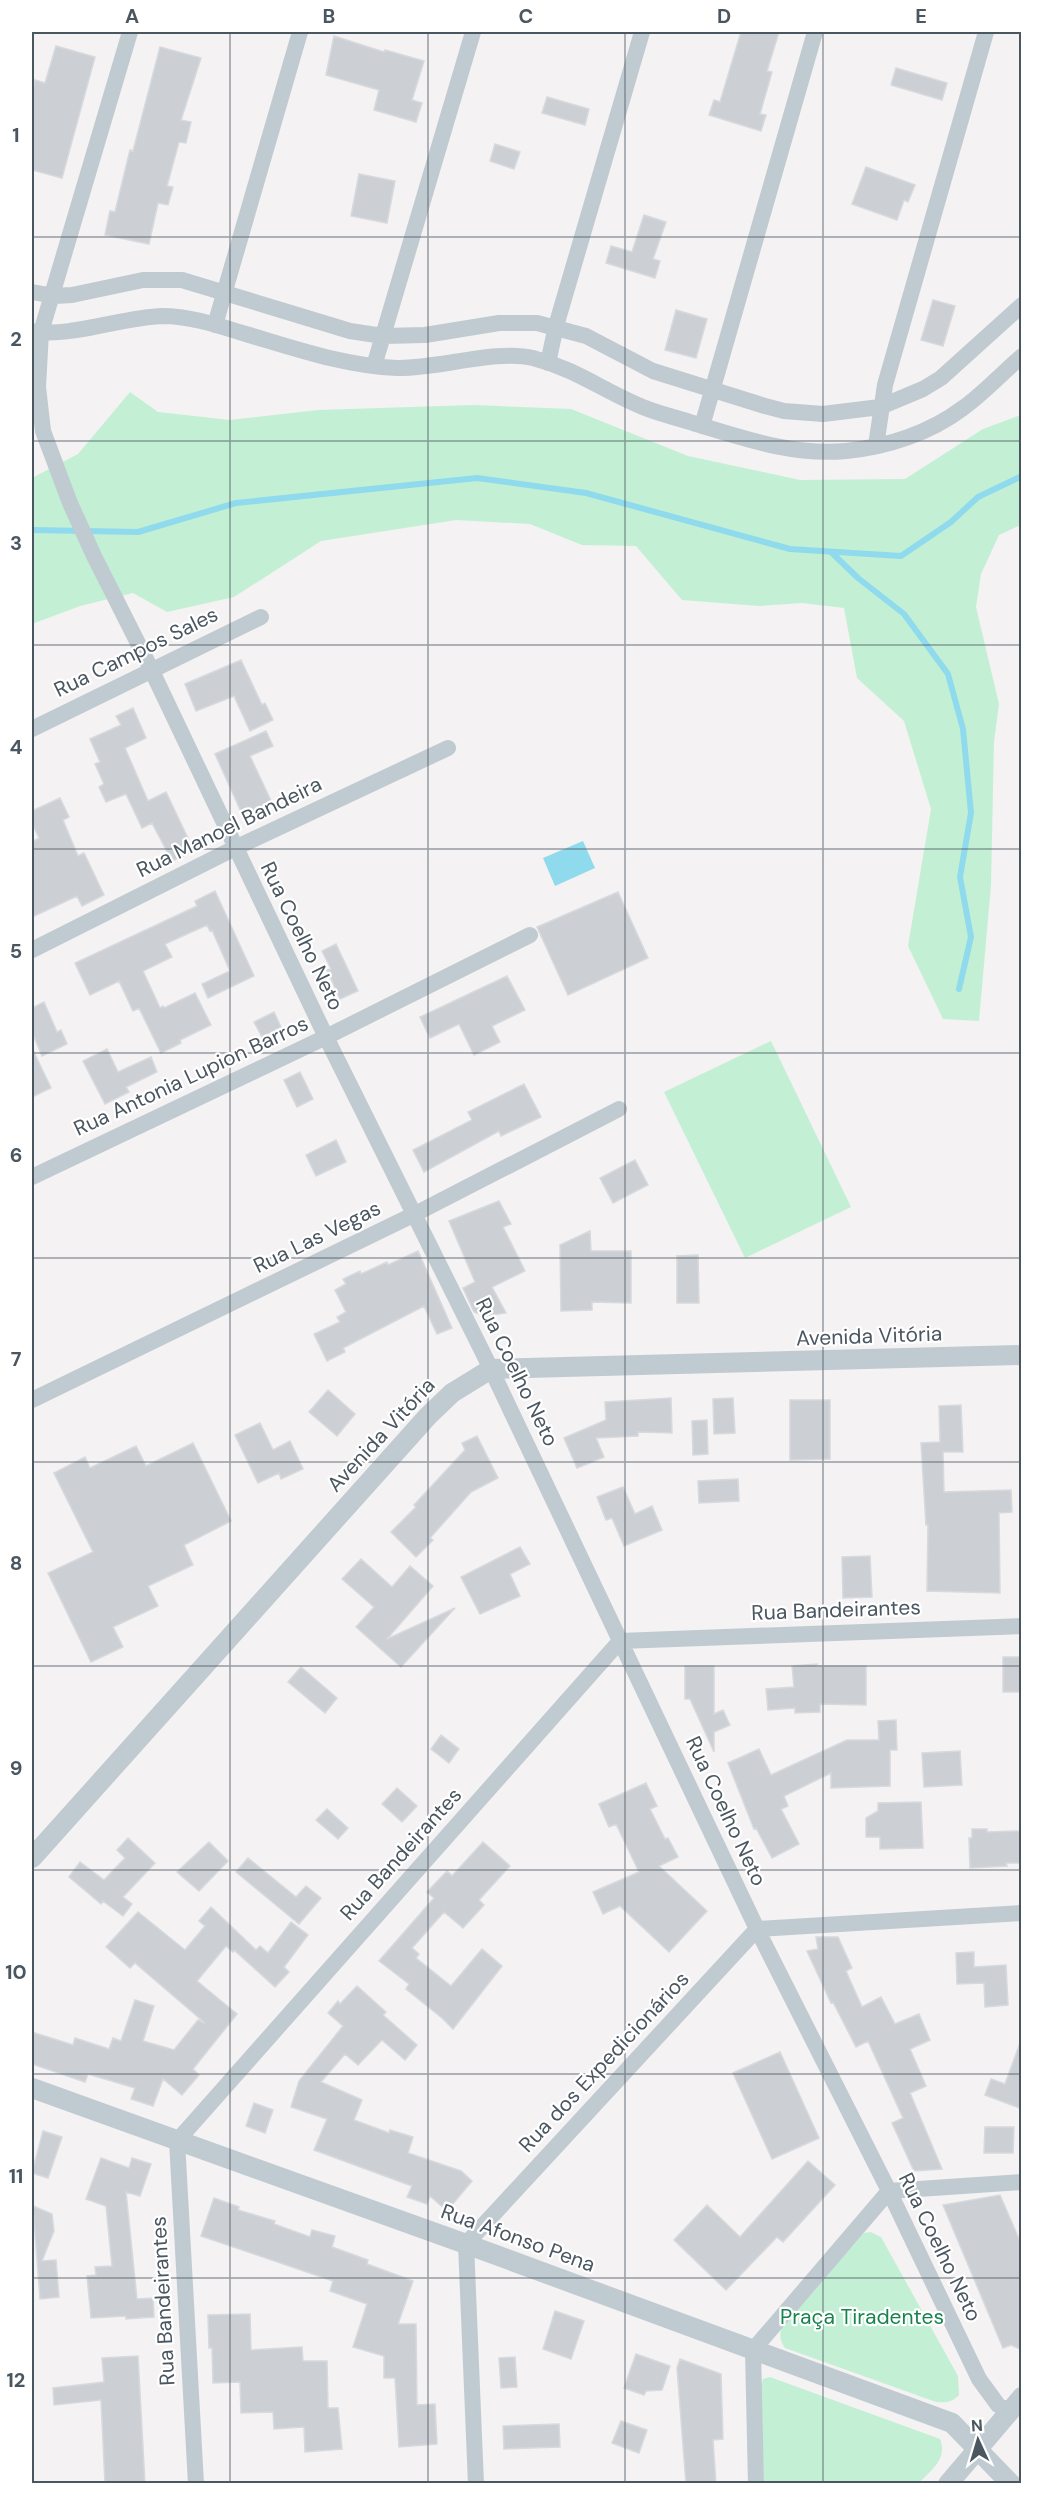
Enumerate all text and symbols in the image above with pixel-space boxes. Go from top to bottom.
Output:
text: A [125,3,139,29]
text: B [323,3,335,29]
text: C [519,3,533,29]
text: D [717,3,731,29]
text: E [915,3,927,29]
text: 1 [12,122,20,148]
text: 2 [10,326,22,352]
text: 3 [10,530,22,556]
street label: Rua Campos Sales [49,600,223,704]
text: 4 [10,734,23,760]
street label: Rua Manoel Bandeira [132,770,326,884]
street label: Rua Coelho Neto [254,857,350,1015]
text: 5 [10,938,22,964]
street label: Rua Antonia Lupion Barros [69,1009,313,1143]
text: 6 [10,1142,22,1168]
street label: Rua Las Vegas [249,1194,385,1280]
street label: Rua Coelho Neto [469,1293,565,1451]
street label: Avenida Vitória [795,1319,943,1353]
text: 7 [11,1346,22,1372]
street label: Avenida Vitória [321,1372,441,1498]
text: 8 [10,1550,22,1576]
street label: Rua Bandeirantes [751,1593,921,1627]
street label: Rua Coelho Neto [679,1732,773,1890]
text: 9 [10,1755,22,1781]
street label: Rua Bandeirantes [334,1782,468,1926]
text: 10 [5,1959,27,1985]
street label: Rua dos Expedicionários [513,1966,695,2158]
text: 11 [9,2163,23,2189]
street label: Rua Coelho Neto [892,2168,988,2326]
street label: Rua Afonso Pena [437,2197,599,2279]
street label: Rua Bandeirantes [145,2216,181,2386]
park label: Praça Tiradentes [780,2303,944,2331]
text: 12 [7,2367,25,2393]
north arrow [948,2410,1008,2470]
text: N [970,2415,984,2436]

